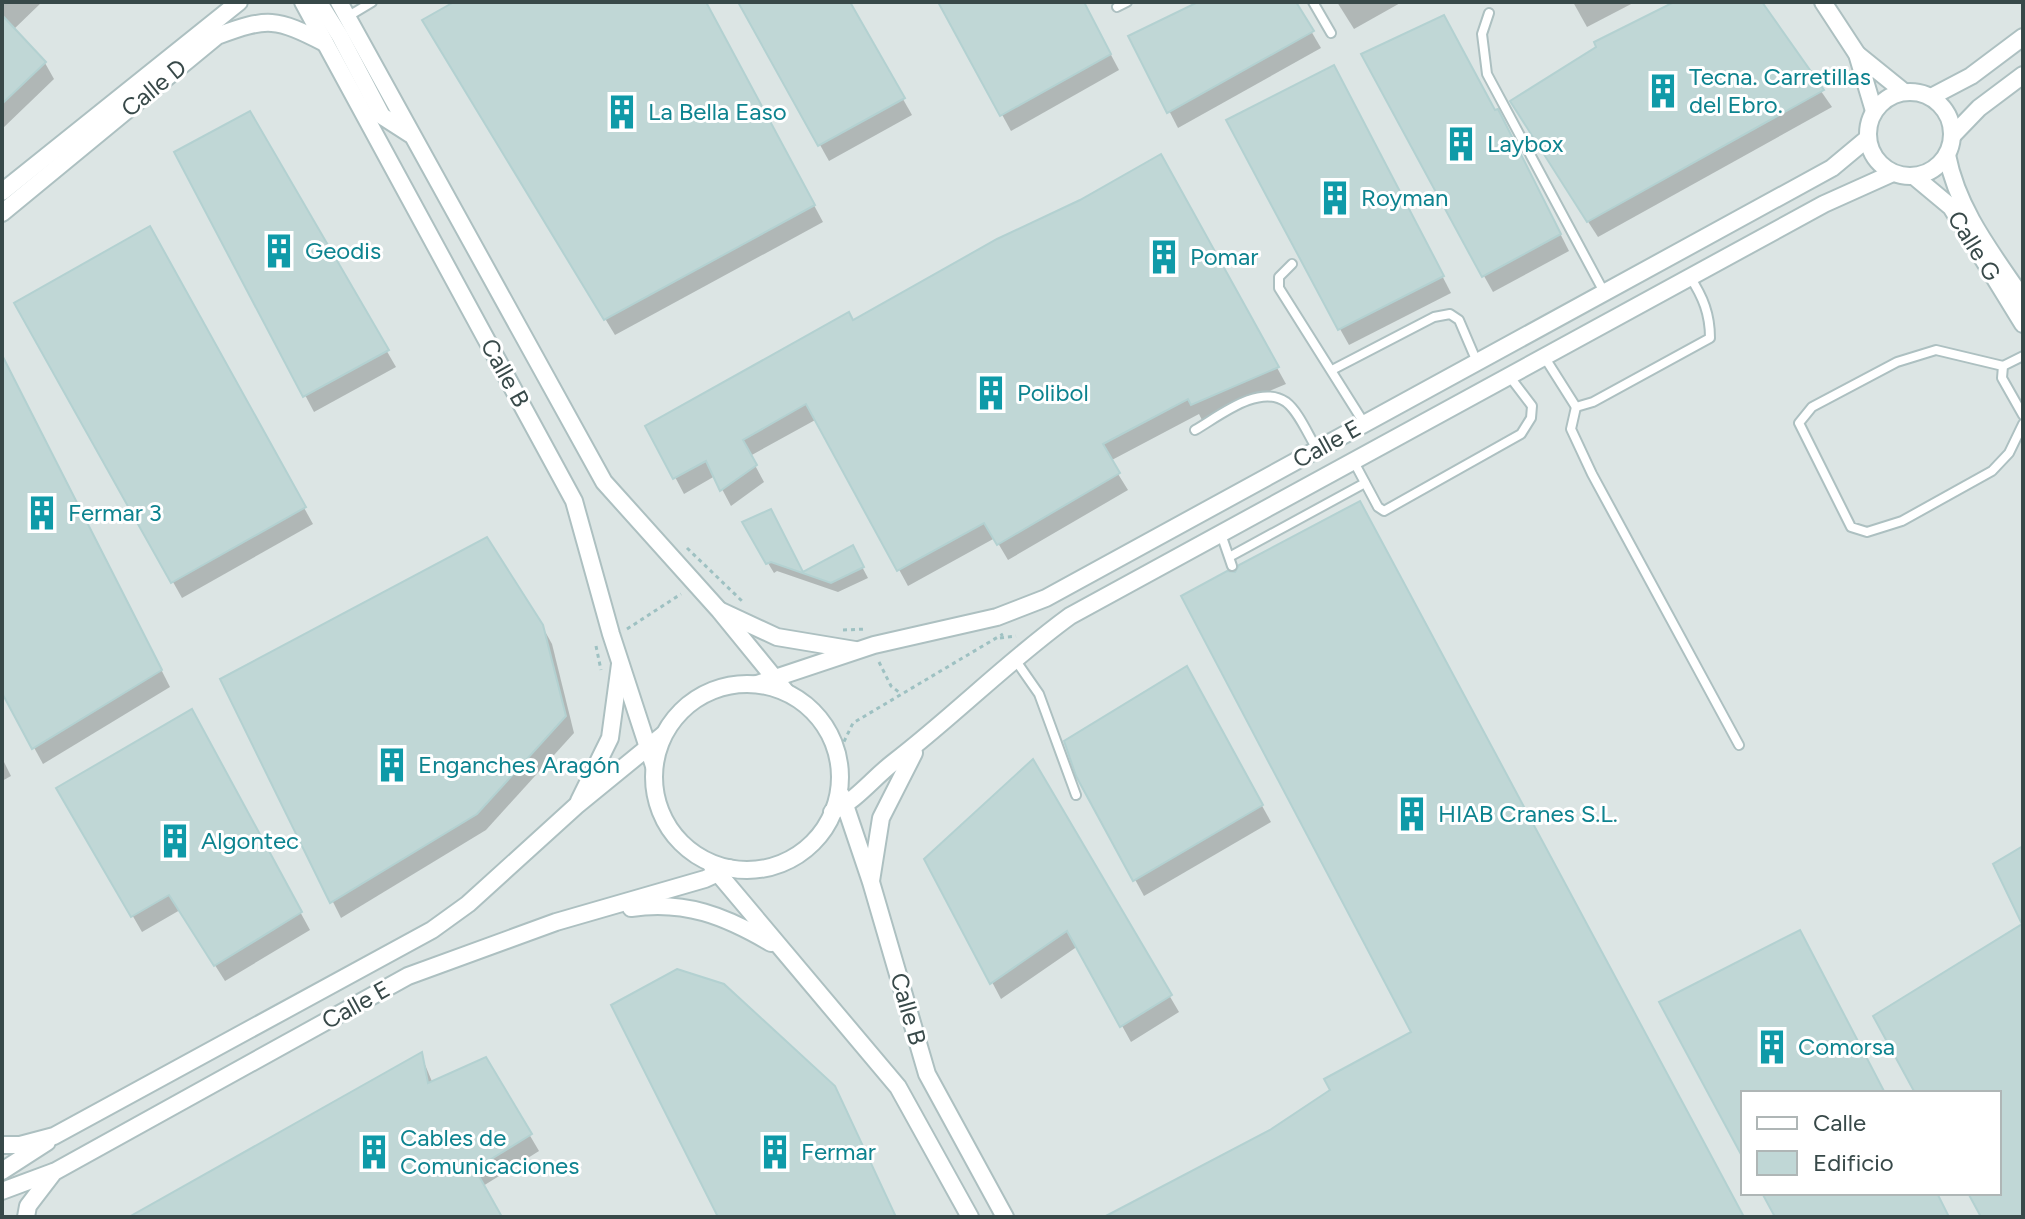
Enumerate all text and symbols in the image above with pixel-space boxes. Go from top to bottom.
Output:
street label: Calle D [115,53,192,123]
place label: Tecna. Carretillas del Ebro. [1689,62,1871,119]
building icon: Tecna. Carretillas del Ebro. [1644,72,1682,110]
building icon: La Bella Easo [603,93,641,131]
place label: La Bella Easo [648,97,787,126]
building icon: Laybox [1442,125,1480,163]
place label: Laybox [1487,129,1564,158]
building icon: Royman [1316,179,1354,217]
place label: Royman [1361,183,1448,212]
street label: Calle G [1942,205,2007,286]
building icon: Geodis [260,232,298,270]
place label: Geodis [305,236,381,265]
building icon: Pomar [1145,238,1183,276]
place label: Pomar [1190,242,1258,271]
street label: Calle B [475,333,536,412]
building icon: Polibol [972,374,1010,412]
place label: Polibol [1017,378,1089,407]
street label: Calle E [1288,413,1366,474]
building icon: Fermar 3 [23,494,61,532]
place label: Fermar 3 [68,498,162,527]
building icon: Enganches Aragón [373,746,411,784]
place label: Enganches Aragón [418,750,620,779]
building icon: HIAB Cranes S.L. [1393,795,1431,833]
place label: HIAB Cranes S.L. [1438,799,1618,828]
building icon: Algontec [156,822,194,860]
place label: Algontec [201,826,299,855]
street label: Calle B [884,969,933,1048]
street label: Calle E [317,974,395,1035]
building icon: Comorsa [1753,1028,1791,1066]
place label: Comorsa [1798,1032,1895,1061]
legend [1741,1091,2001,1195]
text: Calle [1813,1108,1866,1137]
place label: Cables de Comunicaciones [400,1123,579,1180]
building icon: Cables de Comunicaciones [355,1133,393,1171]
building icon: Fermar [756,1133,794,1171]
place label: Fermar [801,1137,876,1166]
text: Edificio [1813,1148,1894,1177]

